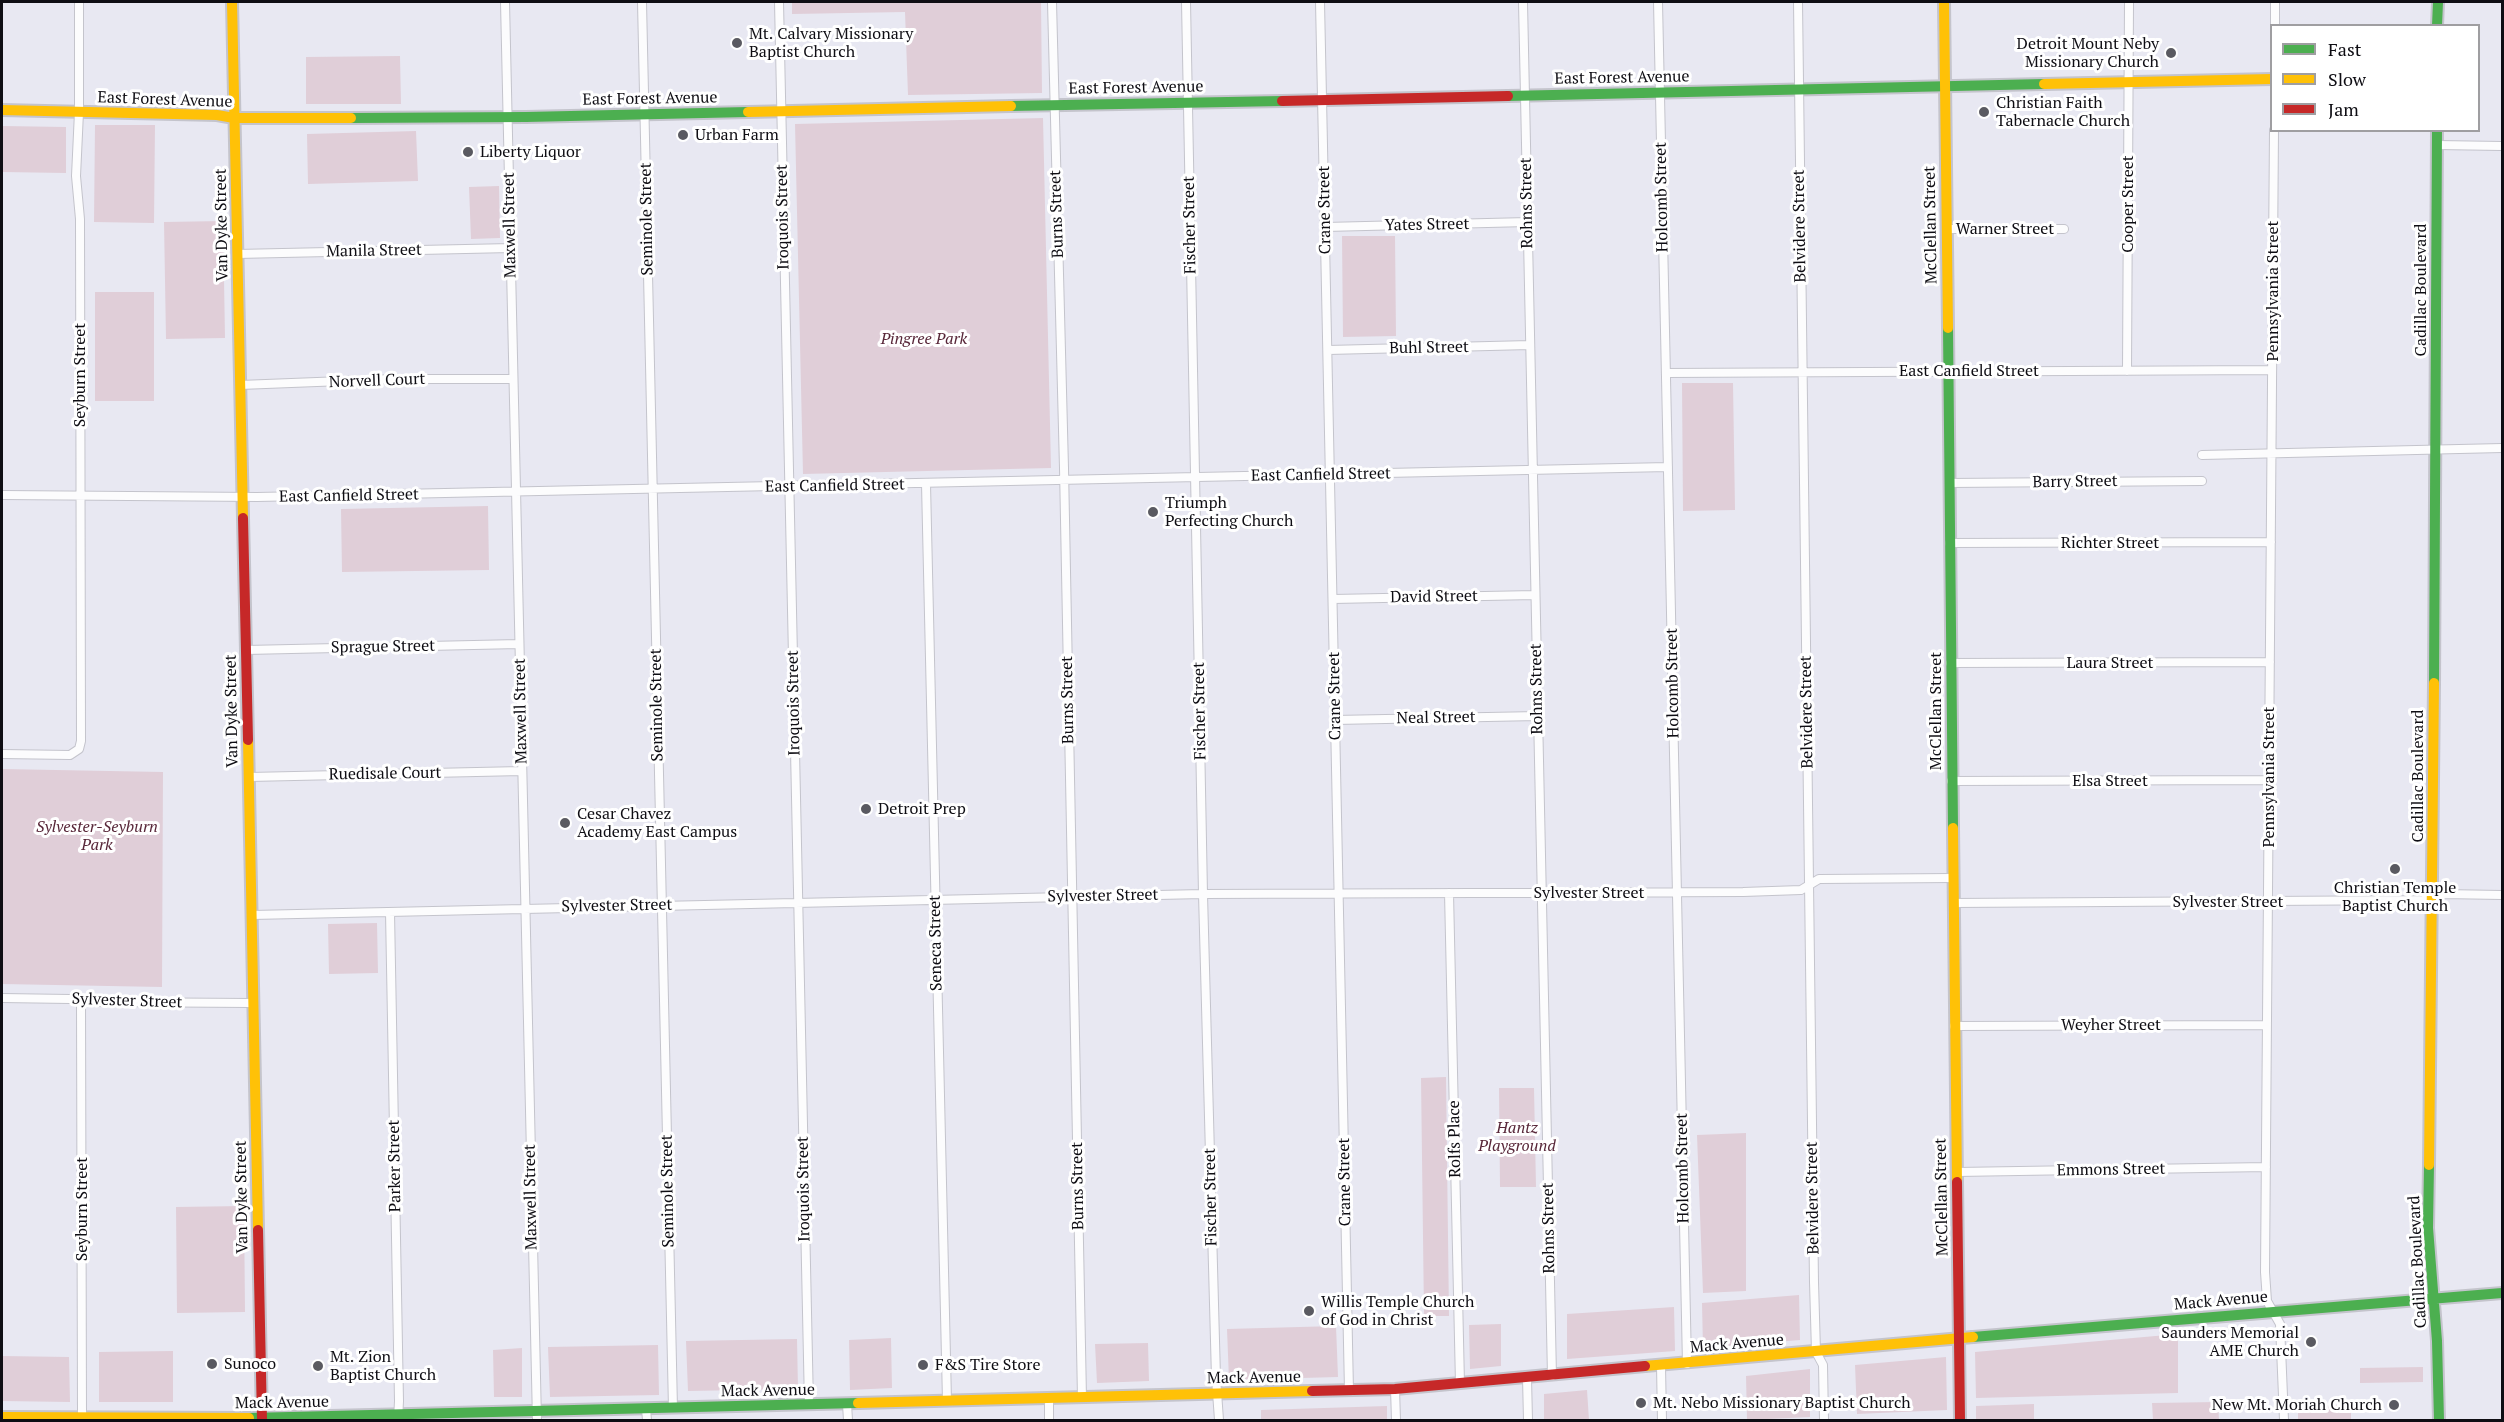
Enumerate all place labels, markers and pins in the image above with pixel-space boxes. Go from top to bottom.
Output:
place label: Mt. Calvary Missionary Baptist Church [749,24,913,62]
place label: Detroit Mount Neby Missionary Church [2017,34,2159,72]
marker: Mt. Calvary Missionary Baptist Church [730,36,744,50]
marker: Detroit Mount Neby Missionary Church [2164,46,2178,60]
place label: Christian Faith Tabernacle Church [1996,93,2130,131]
marker: Christian Faith Tabernacle Church [1977,105,1991,119]
place label: Urban Farm [695,125,779,145]
marker: Urban Farm [676,128,690,142]
place label: Liberty Liquor [480,142,581,162]
marker: Liberty Liquor [461,145,475,159]
place label: Triumph Perfecting Church [1165,493,1293,531]
marker: Triumph Perfecting Church [1146,505,1160,519]
place label: Detroit Prep [878,799,966,819]
marker: Detroit Prep [859,802,873,816]
place label: Cesar Chavez Academy East Campus [577,804,737,842]
marker: Cesar Chavez Academy East Campus [558,816,572,830]
marker: Christian Temple Baptist Church [2388,862,2402,876]
place label: Christian Temple Baptist Church [2334,878,2456,916]
place label: Willis Temple Church of God in Christ [1321,1292,1474,1330]
marker: Willis Temple Church of God in Christ [1302,1304,1316,1318]
place label: Saunders Memorial AME Church [2161,1323,2299,1361]
marker: Saunders Memorial AME Church [2304,1335,2318,1349]
place label: Mt. Zion Baptist Church [330,1347,436,1385]
place label: Sunoco [224,1354,276,1374]
place label: F&S Tire Store [935,1355,1040,1375]
marker: Sunoco [205,1357,219,1371]
marker: F&S Tire Store [916,1358,930,1372]
marker: Mt. Zion Baptist Church [311,1359,325,1373]
place label: Mt. Nebo Missionary Baptist Church [1653,1393,1911,1413]
place label: New Mt. Moriah Church [2212,1395,2382,1415]
marker: Mt. Nebo Missionary Baptist Church [1634,1396,1648,1410]
marker: New Mt. Moriah Church [2387,1398,2401,1412]

